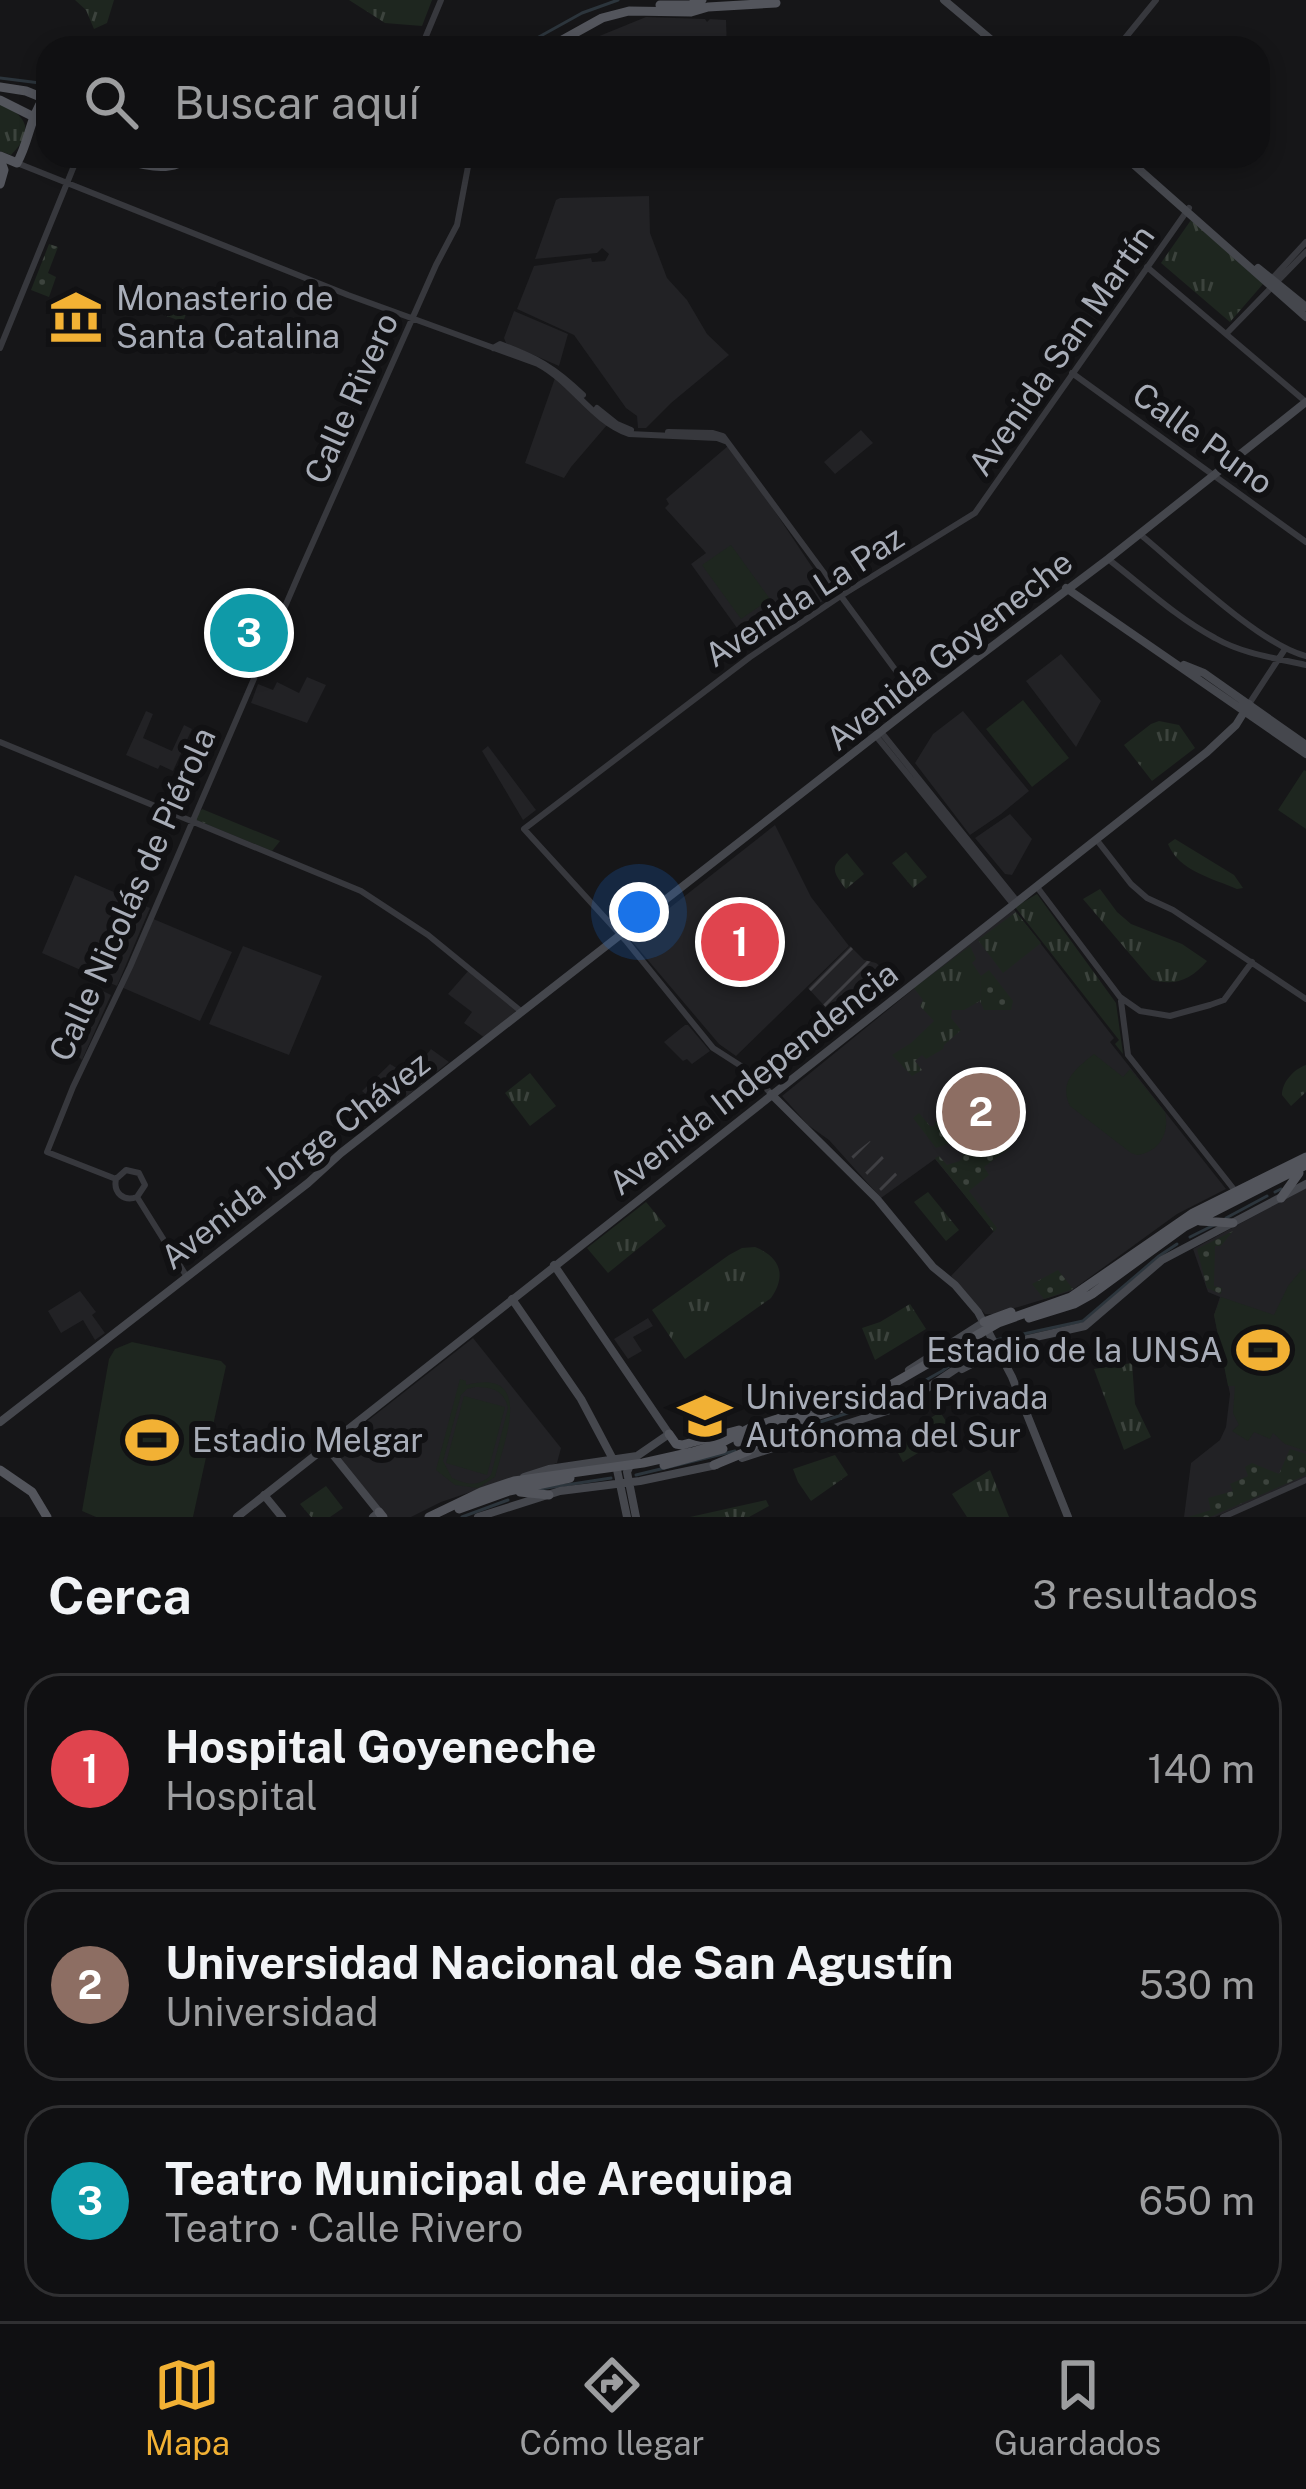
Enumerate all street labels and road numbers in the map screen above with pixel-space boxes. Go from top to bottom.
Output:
street label: Avenida San Martín [960,218,1162,482]
street label: Calle Rivero [297,307,405,489]
street label: Calle Puno [1126,374,1280,502]
street label: Avenida La Paz [698,518,910,674]
street label: Avenida Goyeneche [819,542,1079,758]
street label: Calle Nicolás de Piérola [41,721,223,1067]
street label: Avenida Independencia [601,954,905,1202]
street label: Avenida Jorge Chávez [153,1044,437,1276]

